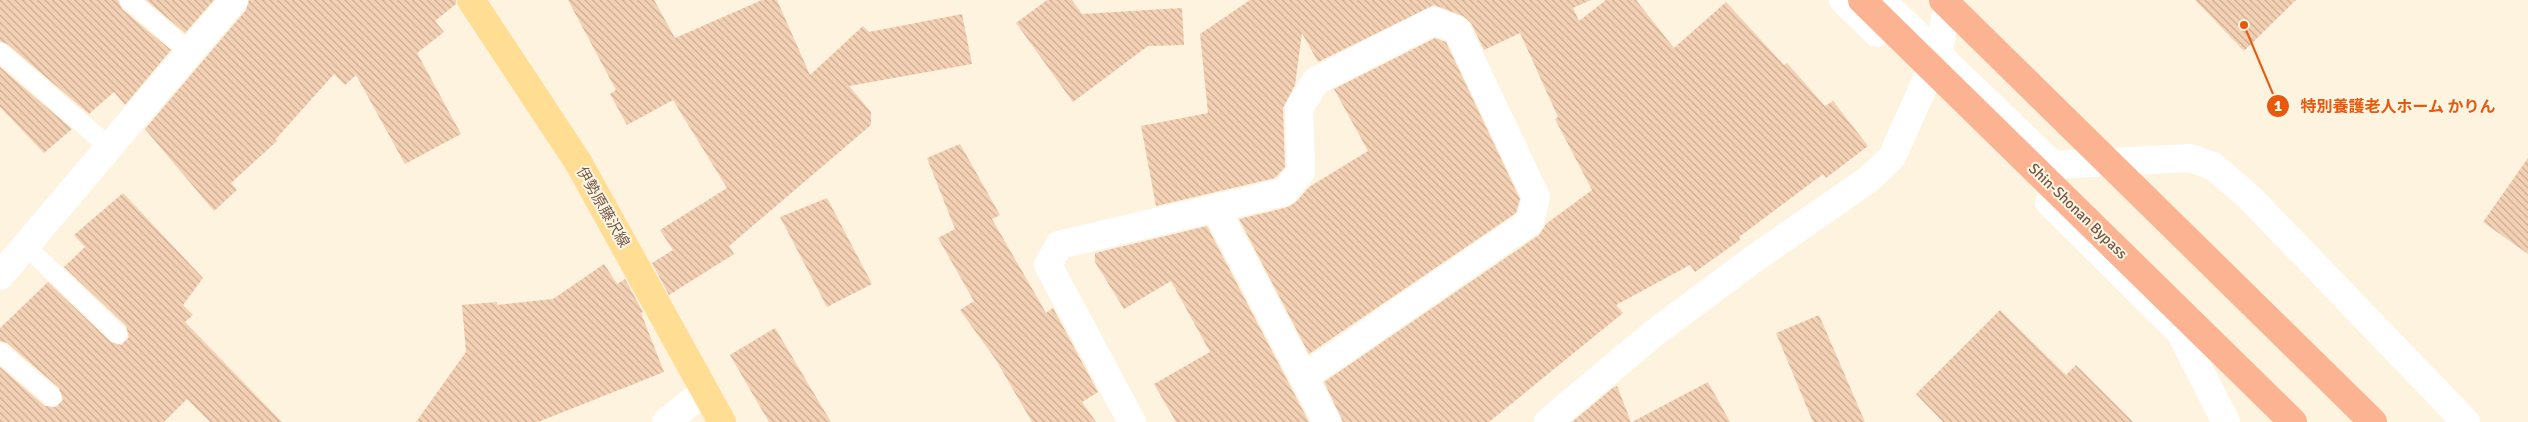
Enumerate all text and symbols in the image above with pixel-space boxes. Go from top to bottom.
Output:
callout: 特別養護老人ホーム かりん [2265,91,2506,122]
text: 1 [2274,97,2282,115]
text: 特別養護老人ホーム かりん [2300,97,2496,117]
street label: Shin-Shonan Bypass [2025,159,2131,263]
street label: 伊勢原藤沢線 [573,164,633,250]

